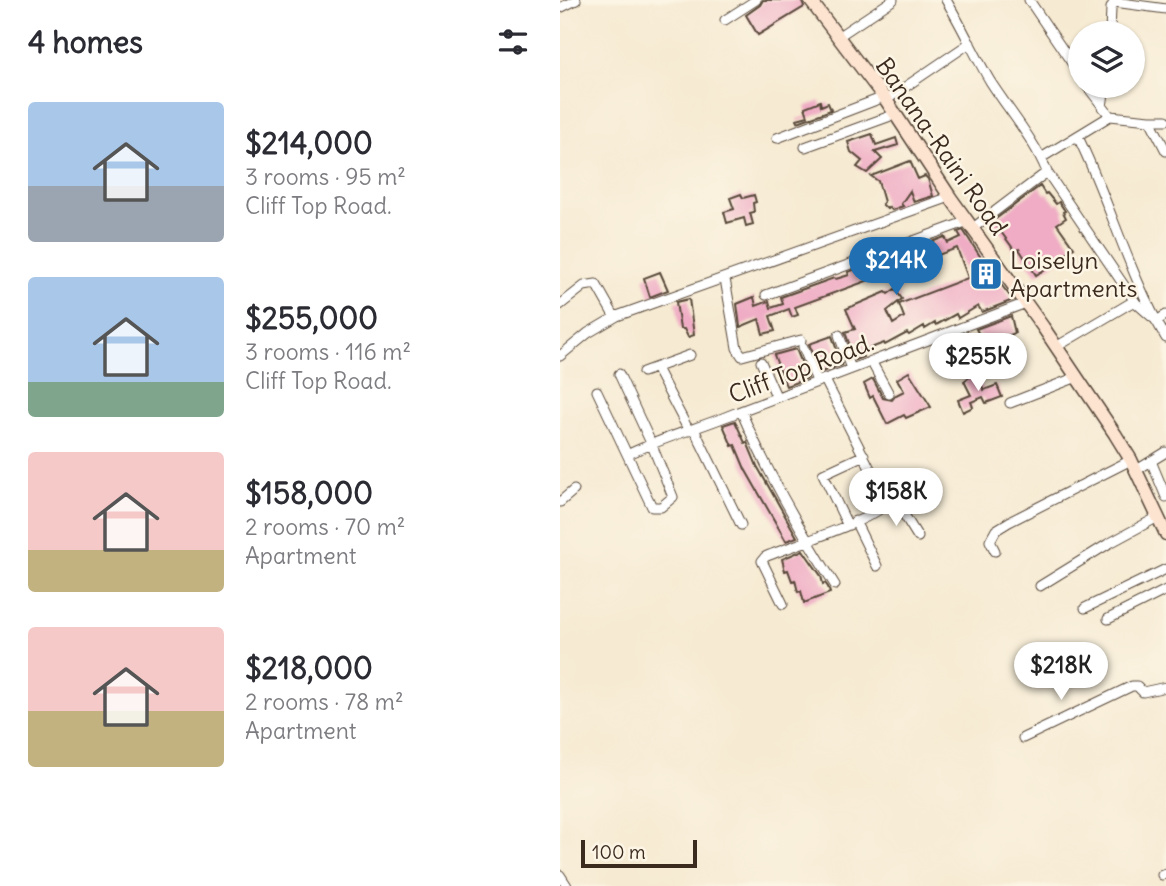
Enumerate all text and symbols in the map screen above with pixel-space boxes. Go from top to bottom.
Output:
map controls [1068,21,1145,98]
button: layers [1068,21,1145,98]
text: 4 homes [28,23,143,61]
icon: filters [494,23,532,61]
street label: Banana-Raini Road [869,51,1015,241]
text: $214,000 [245,124,373,162]
icon: home [84,130,168,214]
text: 3 rooms · 95 m² [245,162,406,191]
text: Cliff Top Road. [245,191,392,220]
pin: $214K [847,238,945,297]
text: $214K [865,245,927,274]
place label: Loiselyn Apartments [1010,245,1137,303]
building icon: Loiselyn Apartments [967,255,1005,293]
text: $255,000 [245,299,378,337]
icon: home [84,305,168,389]
street label: Cliff Top Road. [724,327,878,409]
pin: $255K [929,334,1027,393]
text: 3 rooms · 116 m² [245,337,411,366]
text: $255K [945,341,1011,370]
text: Cliff Top Road. [245,366,392,395]
pin: $158K [847,468,945,528]
text: $158,000 [245,474,373,512]
text: $158K [865,476,927,505]
icon: home [84,480,168,564]
text: 2 rooms · 70 m² [245,512,405,541]
text: Apartment [245,541,357,570]
pin: $218K [1012,642,1110,702]
text: $218,000 [245,649,373,687]
text: $218K [1030,650,1092,679]
icon: home [84,655,168,739]
text: 2 rooms · 78 m² [245,687,404,716]
text: Apartment [245,716,357,745]
scale bar [581,837,696,869]
text: 100 m [592,840,646,864]

